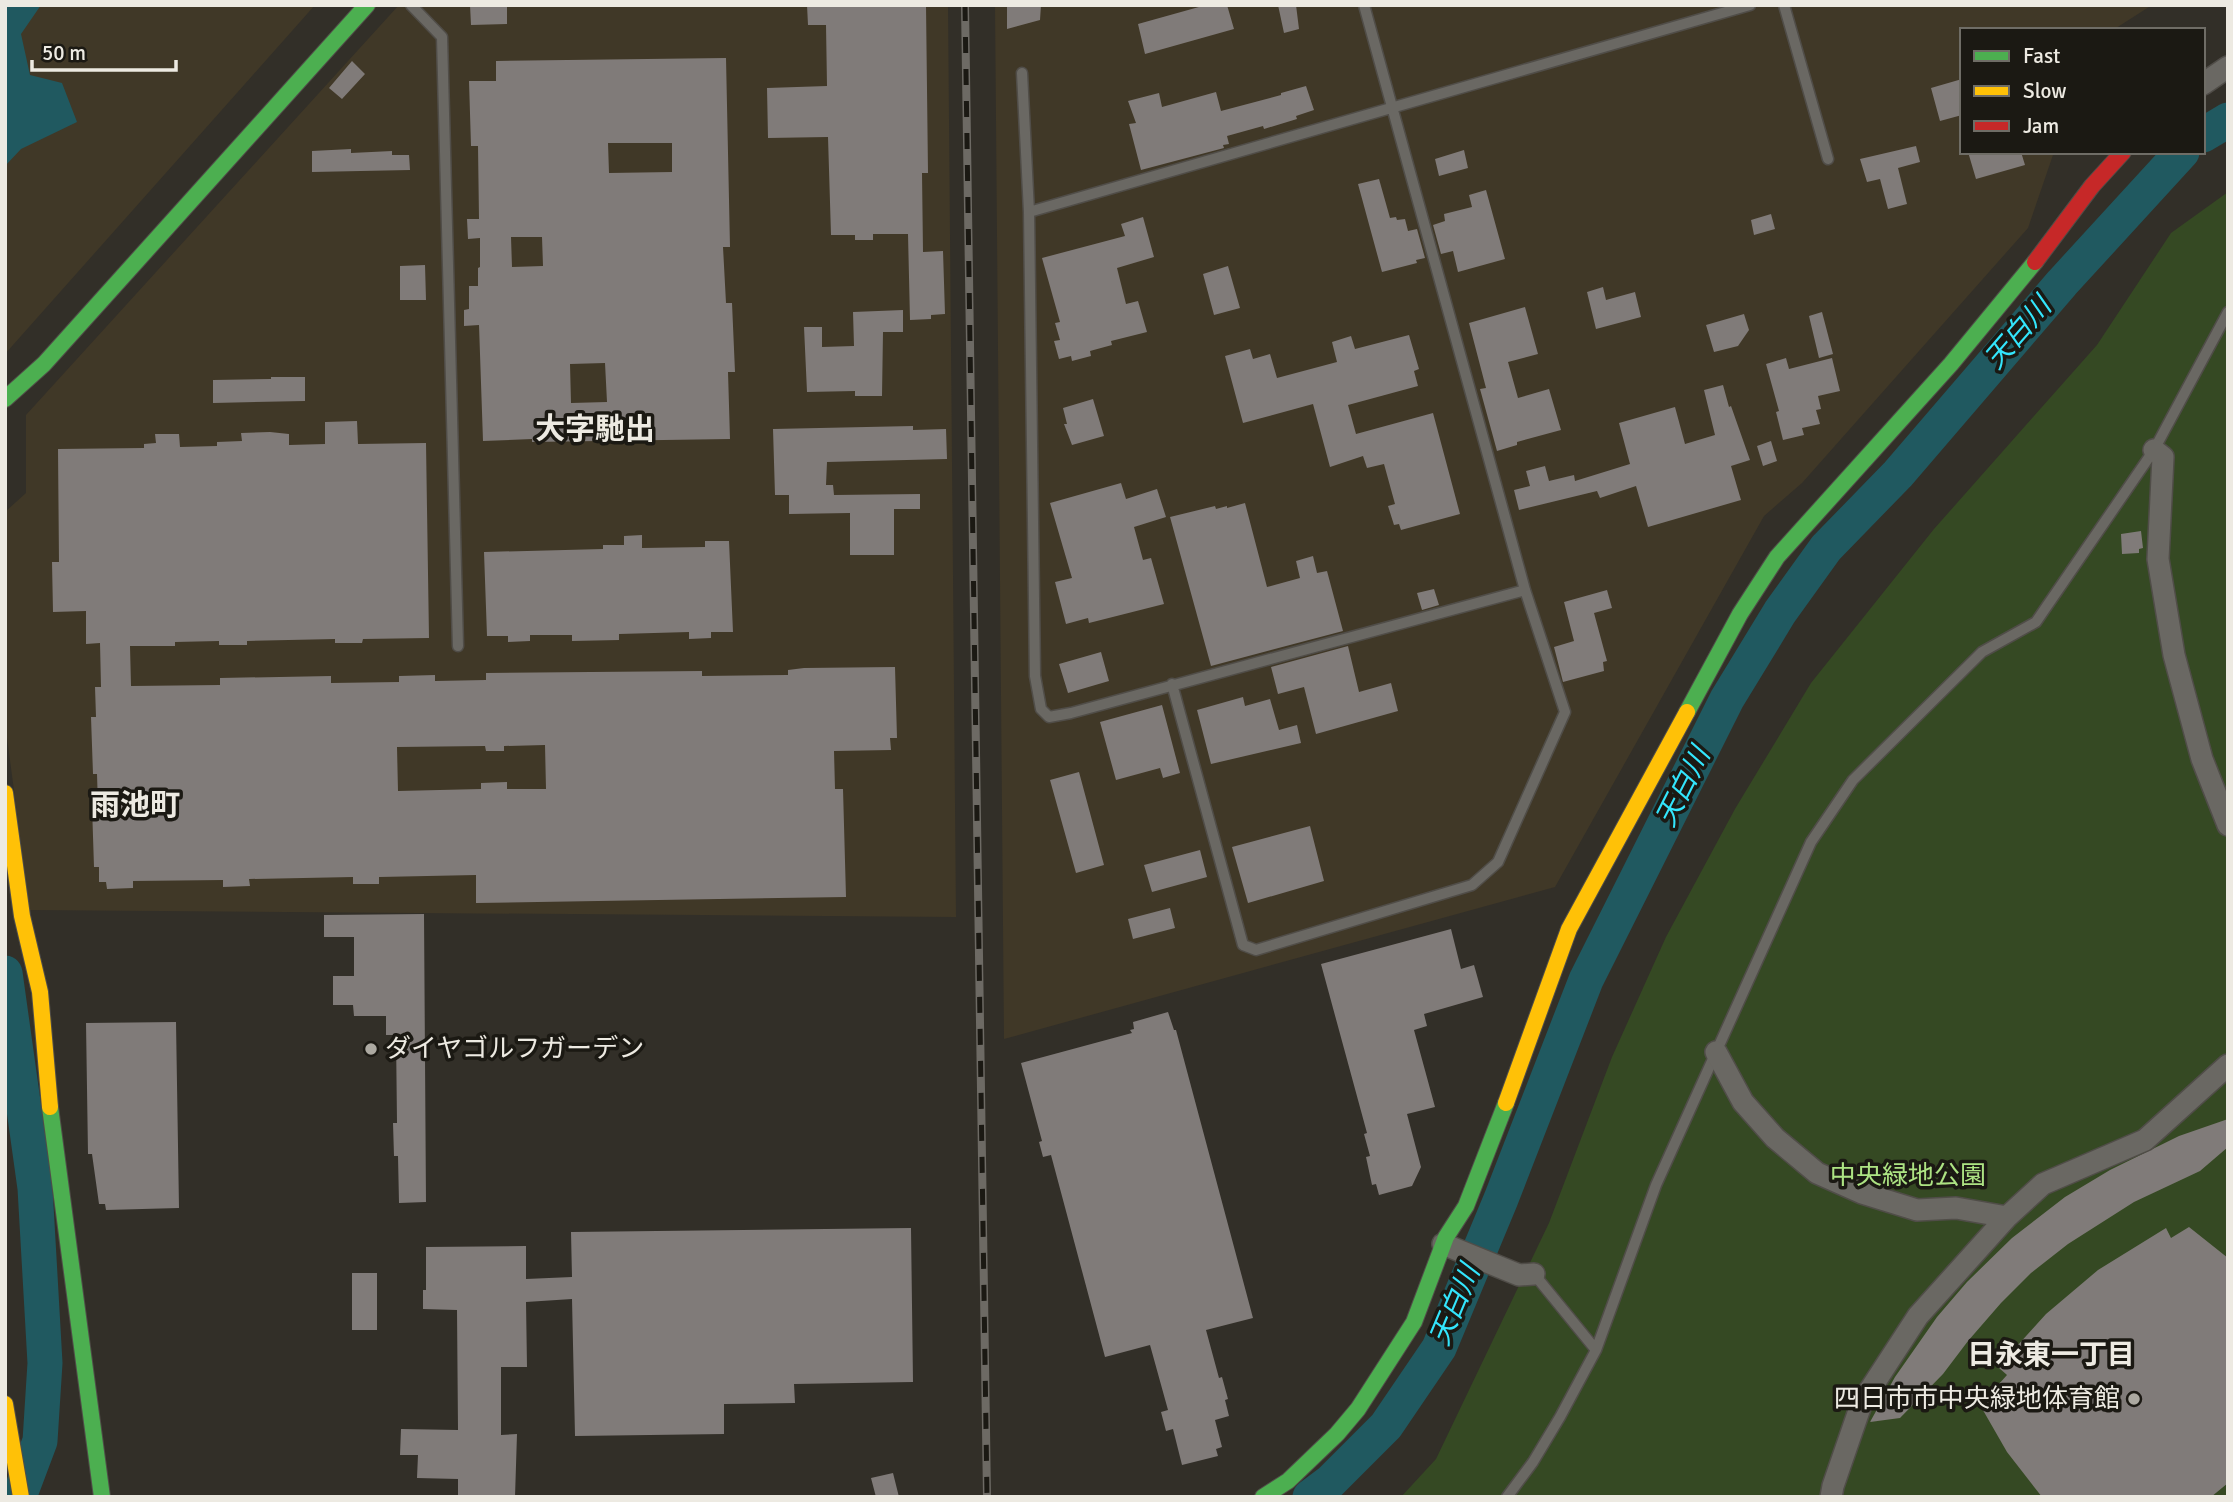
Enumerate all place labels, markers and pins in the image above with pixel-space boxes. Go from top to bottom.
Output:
place label: ダイヤゴルフガーデン [385,1033,644,1065]
marker: ダイヤゴルフガーデン [363,1041,379,1057]
place label: 四日市市中央緑地体育館 [1834,1383,2120,1415]
marker: 四日市市中央緑地体育館 [2126,1391,2142,1407]

